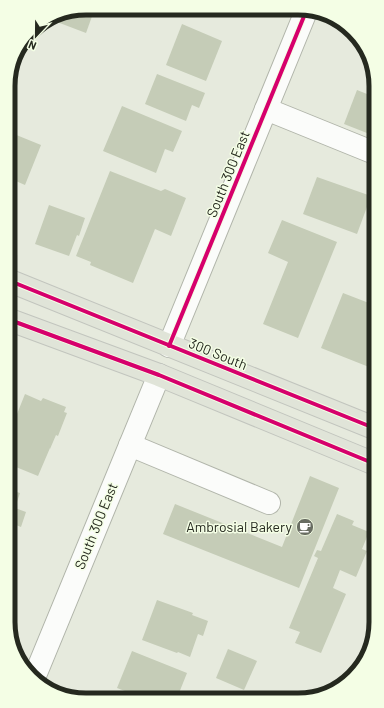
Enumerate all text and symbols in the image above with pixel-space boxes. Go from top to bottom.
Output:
north arrow [16,16,56,56]
text: N [26,38,38,53]
street label: South 300 East [202,128,253,220]
street label: 300 South [186,334,250,373]
street label: South 300 East [70,480,121,572]
cafe icon: Ambrosial Bakery [295,517,315,537]
place label: Ambrosial Bakery [186,518,293,535]

